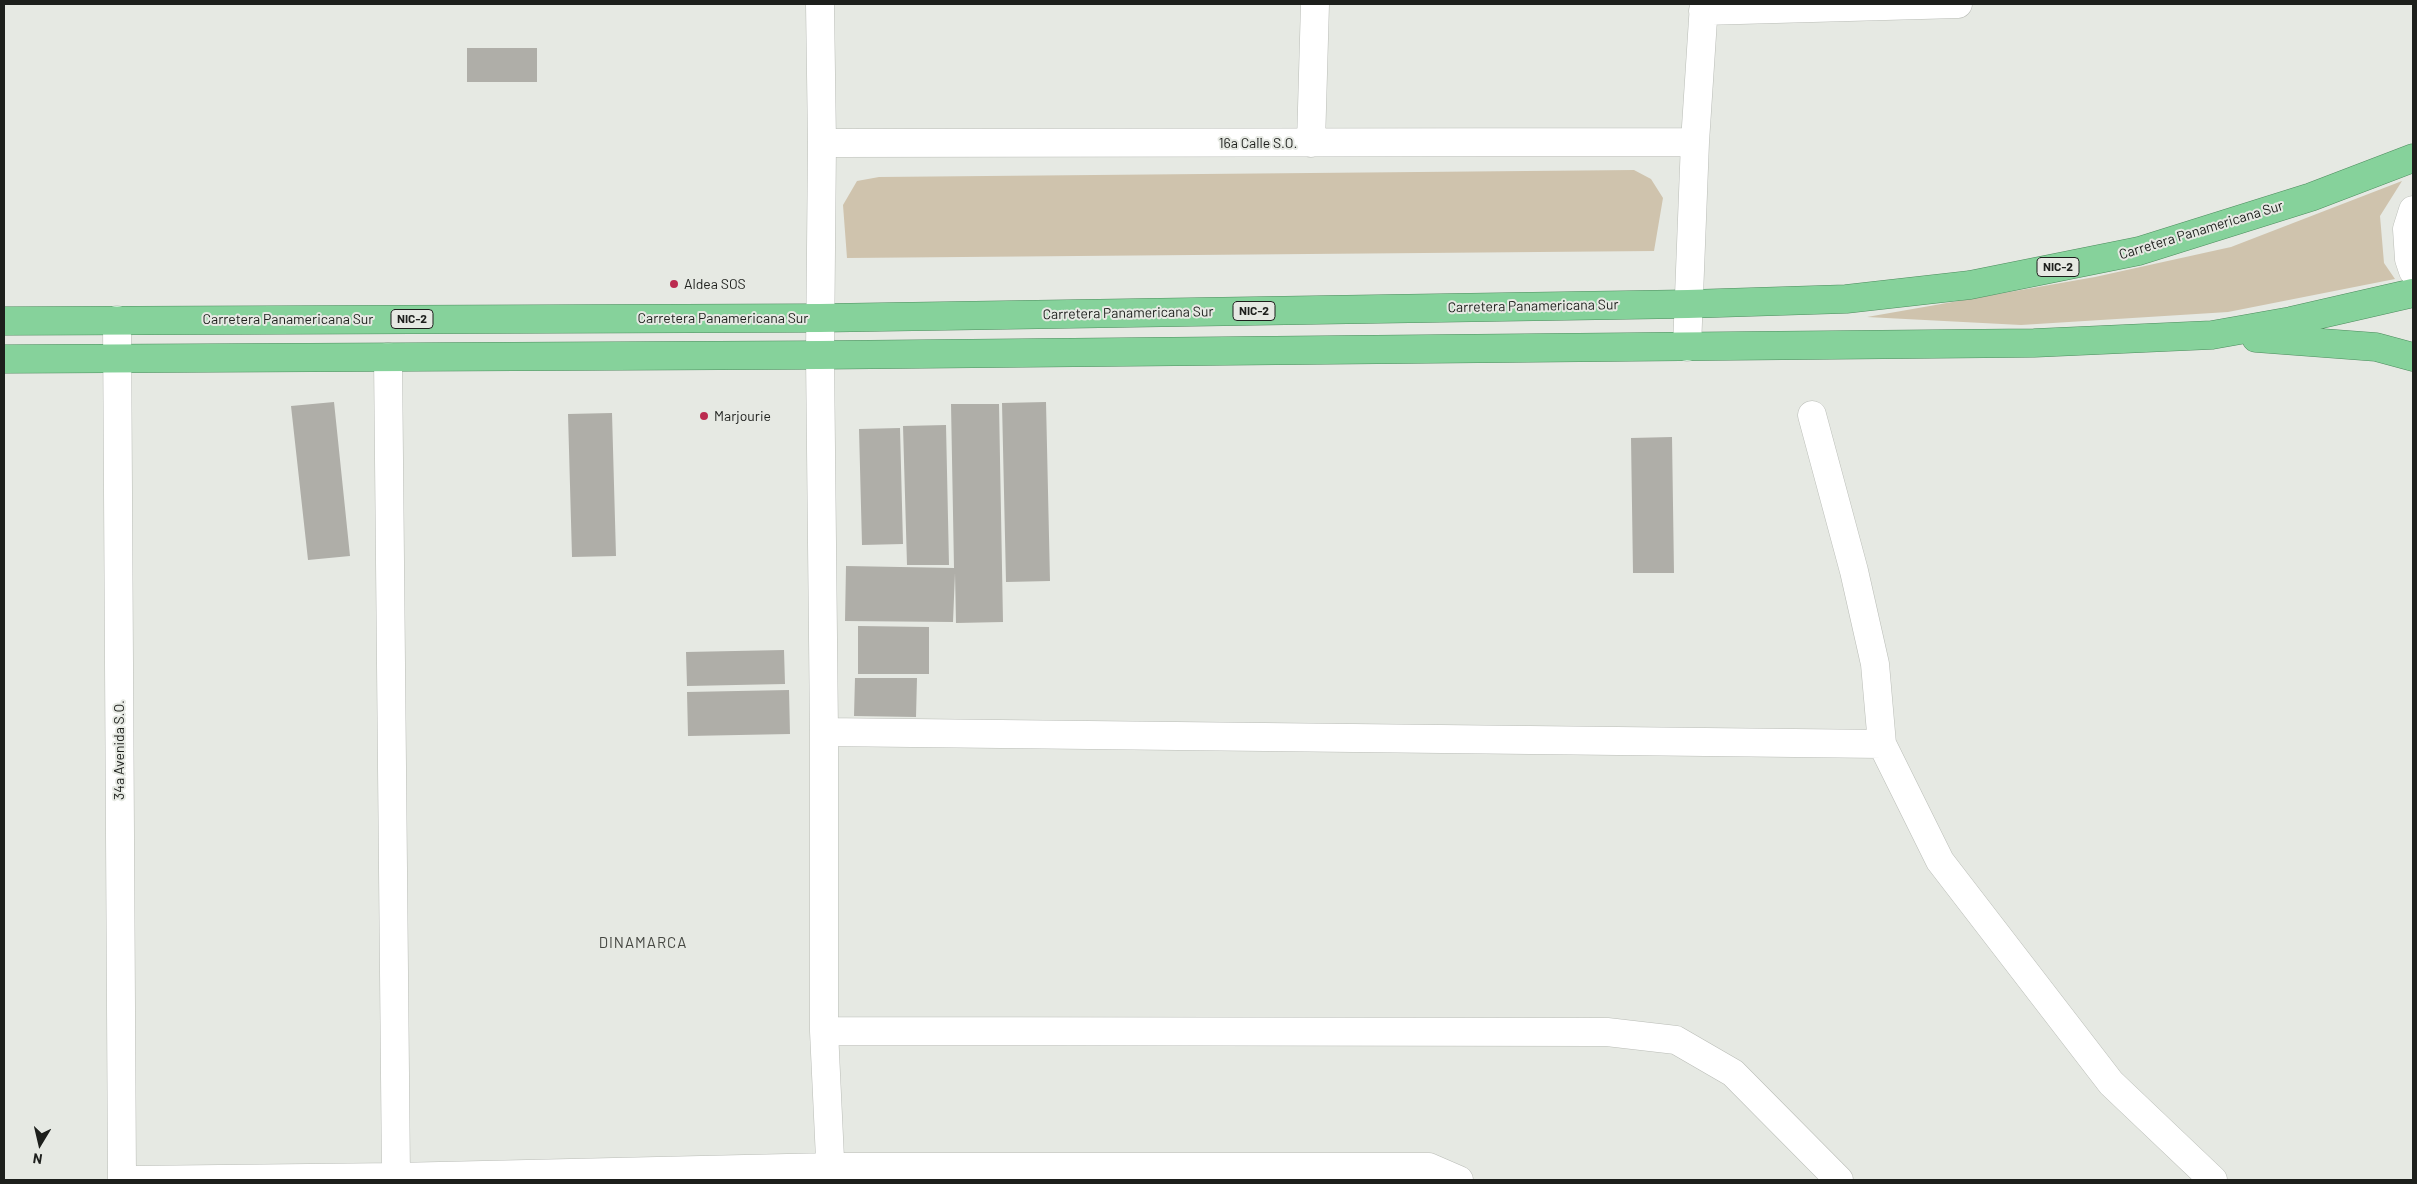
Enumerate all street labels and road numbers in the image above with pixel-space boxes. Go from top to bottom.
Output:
street label: 16a Calle S.O. [1219,135,1297,151]
street label: Carretera Panamericana Sur [2117,197,2285,263]
road number: NIC-2 [2037,258,2079,276]
street label: Carretera Panamericana Sur [1447,296,1619,316]
road number: NIC-2 [1233,302,1275,321]
street label: Carretera Panamericana Sur [1042,303,1214,323]
road number: NIC-2 [391,310,433,328]
street label: Carretera Panamericana Sur [638,310,808,326]
street label: Carretera Panamericana Sur [203,311,373,327]
street label: 34a Avenida S.O. [111,700,127,800]

